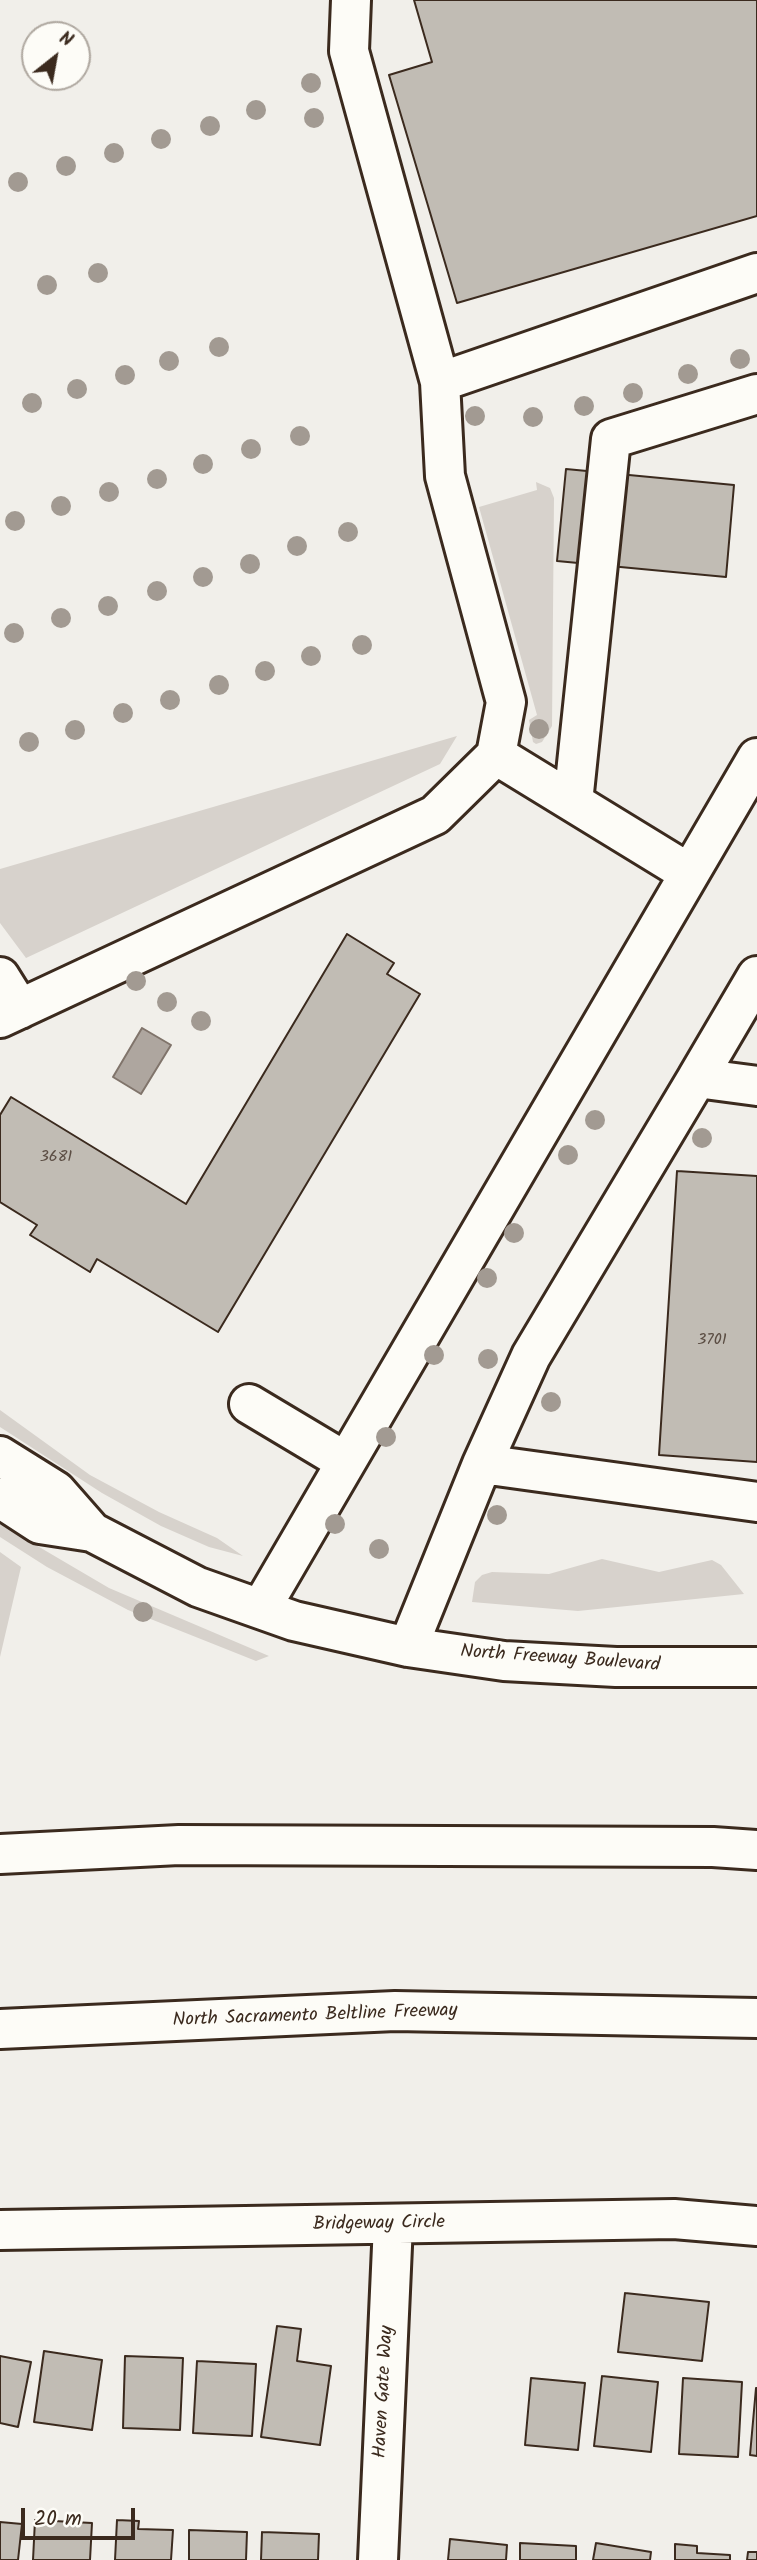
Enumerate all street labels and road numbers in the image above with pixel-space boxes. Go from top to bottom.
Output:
street label: North Freeway Boulevard [459,1642,661,1678]
street label: North Sacramento Beltline Freeway [172,2001,458,2033]
street label: Bridgeway Circle [313,2212,445,2238]
street label: Haven Gate Way [370,2325,400,2459]

